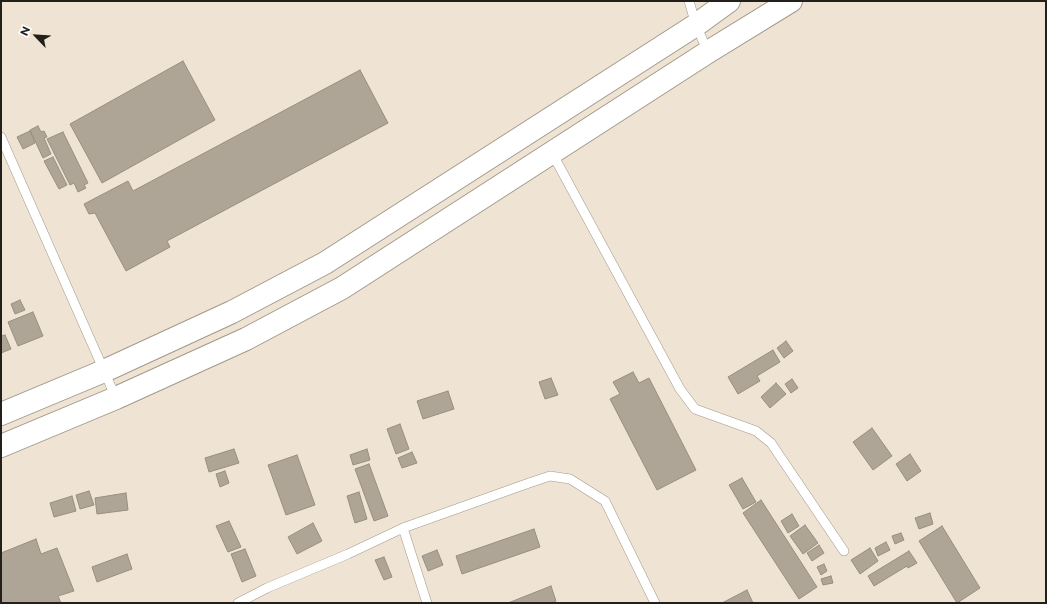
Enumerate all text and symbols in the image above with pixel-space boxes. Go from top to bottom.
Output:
north arrow [16,16,56,56]
text: N [17,24,33,38]

